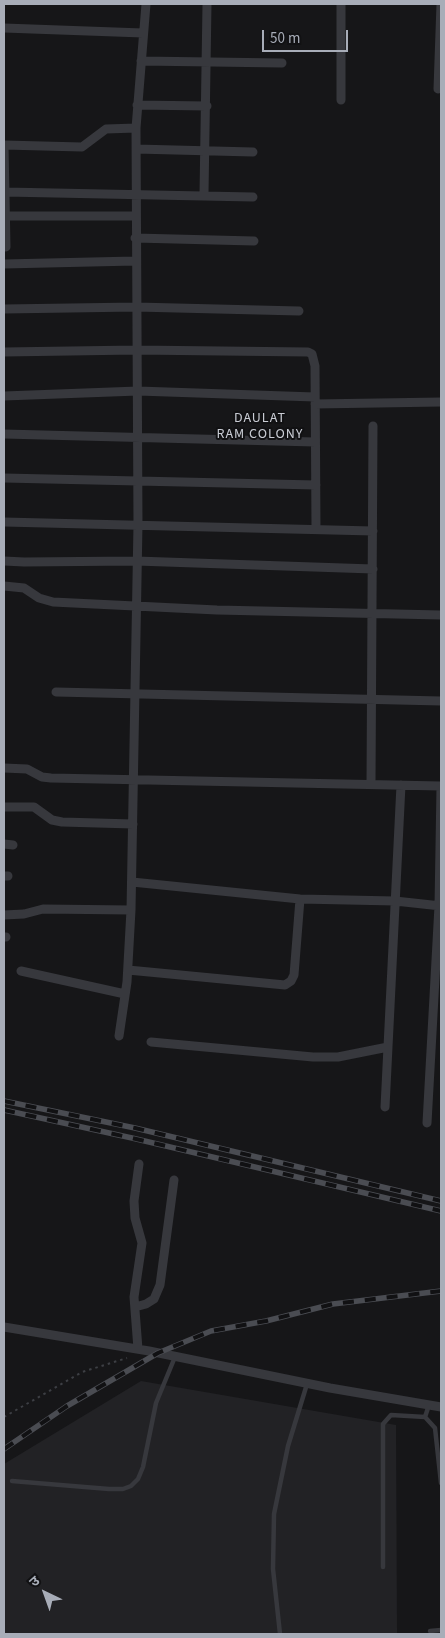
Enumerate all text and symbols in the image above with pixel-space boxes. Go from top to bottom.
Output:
scale bar [265,20,351,52]
text: 50 m [270,28,300,49]
district label: DAULAT RAM COLONY [215,411,305,444]
north arrow [20,1568,70,1618]
text: उ [25,1572,45,1592]

